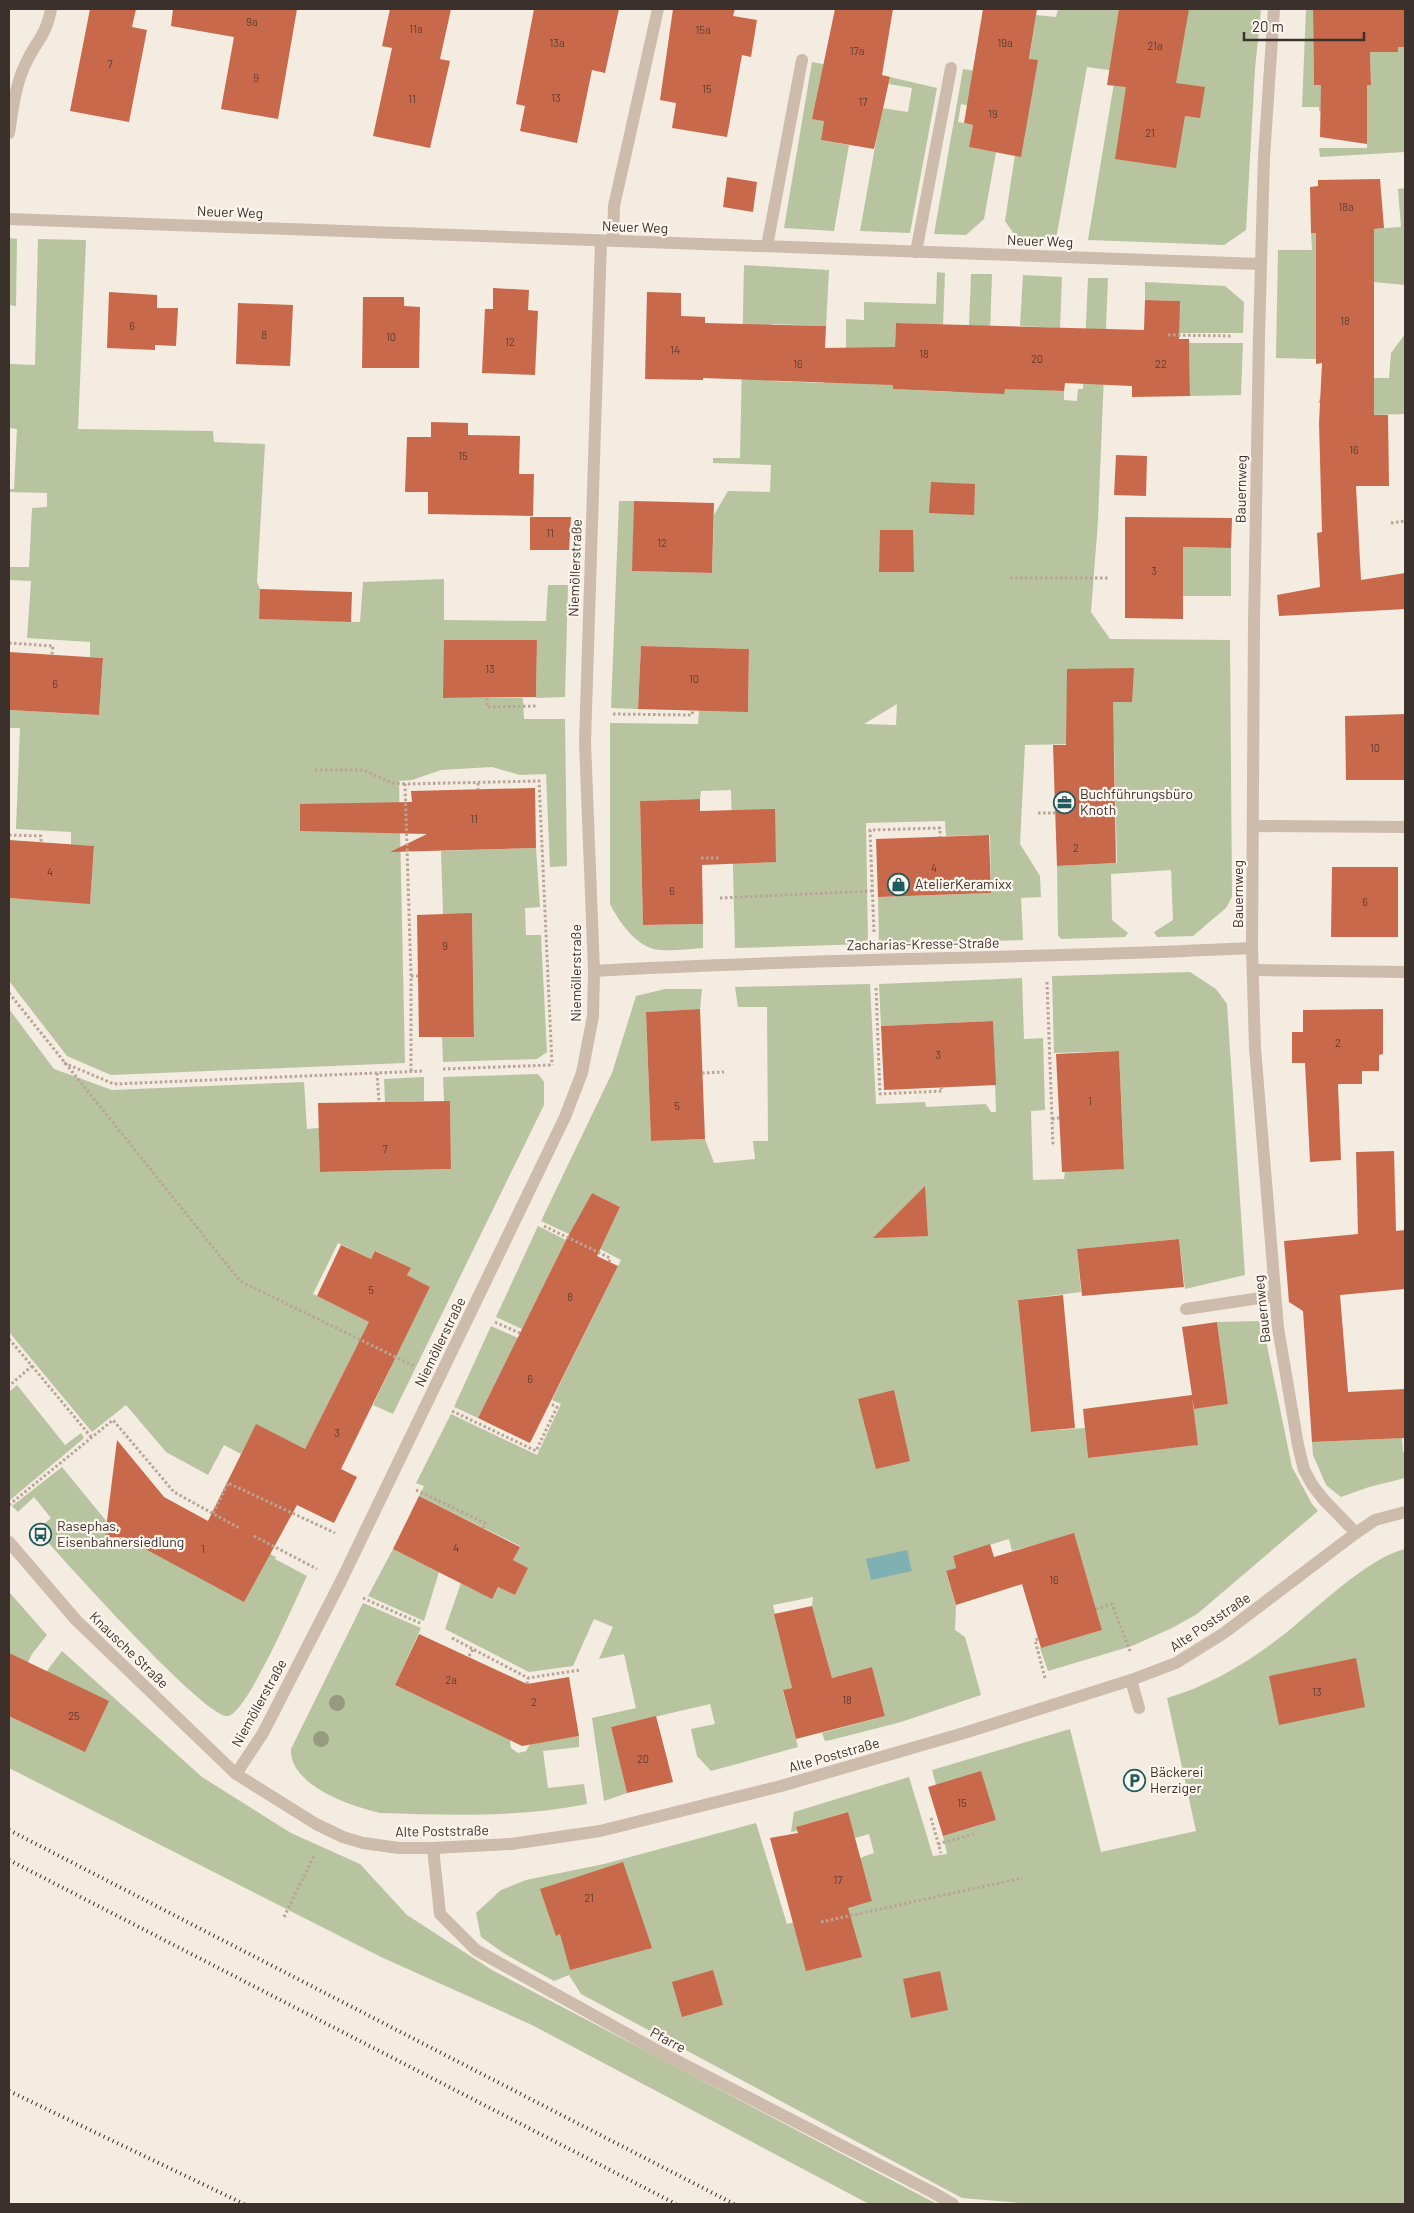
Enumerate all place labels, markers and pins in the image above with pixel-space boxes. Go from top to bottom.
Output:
place label: Buchführungsbüro Knoth [1080,785,1193,818]
office icon: Buchführungsbüro Knoth [1052,790,1076,814]
shop icon: AtelierKeramixx [887,872,911,896]
place label: AtelierKeramixx [915,875,1012,892]
place label: Rasephas, Eisenbahnersiedlung [57,1517,184,1550]
bus stop icon: Rasephas, Eisenbahnersiedlung [29,1522,53,1546]
place label: Bäckerei Herziger [1150,1763,1203,1796]
parking icon: Bäckerei Herziger [1122,1768,1146,1792]

